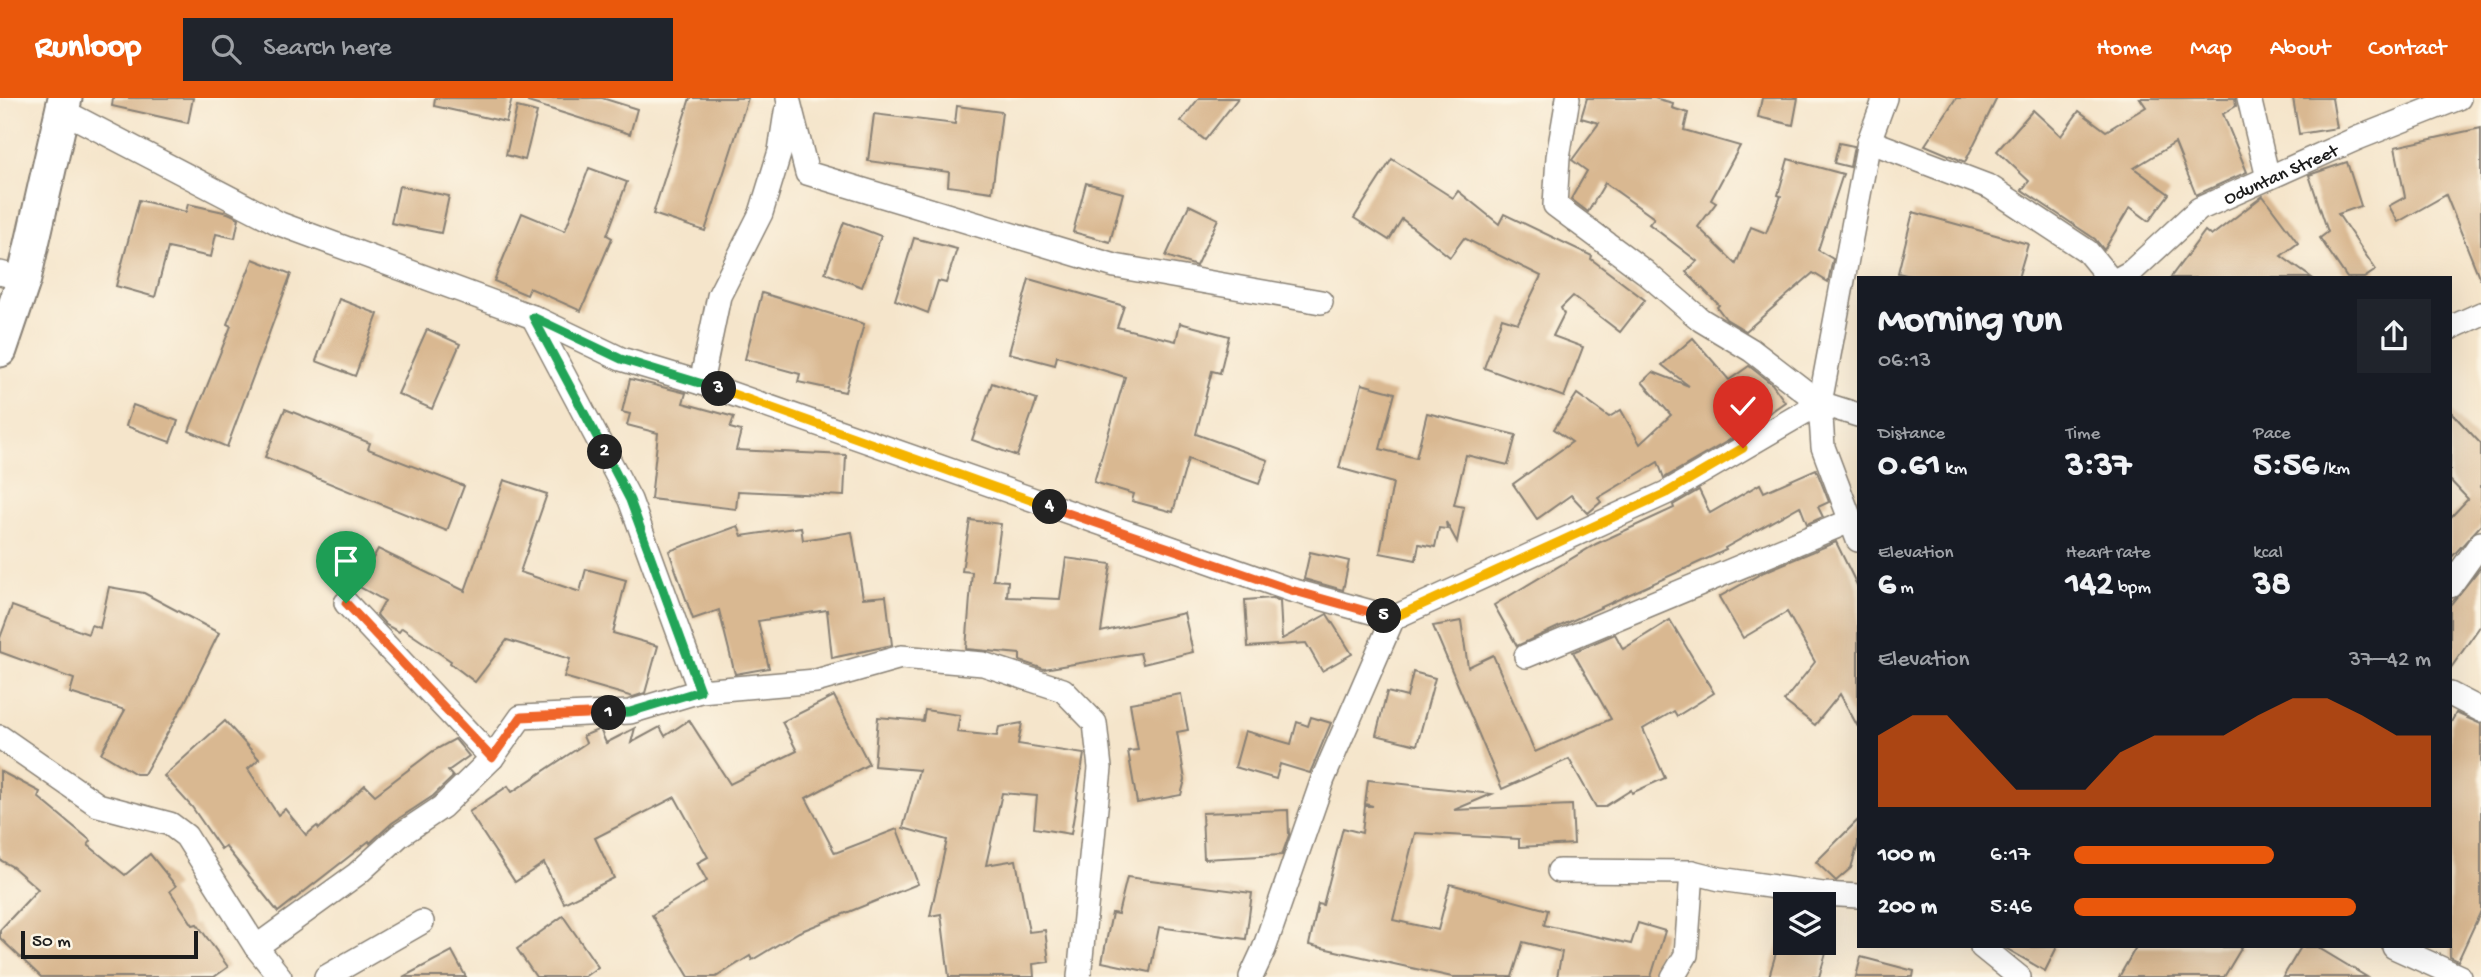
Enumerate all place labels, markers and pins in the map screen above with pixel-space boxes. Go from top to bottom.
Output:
pin: 3 [702,372,736,406]
pin [1713,376,1773,448]
pin: 2 [588,434,622,470]
pin: 4 [1032,490,1068,524]
pin [316,531,376,603]
pin: 5 [1366,598,1402,634]
pin: 1 [592,696,626,730]

